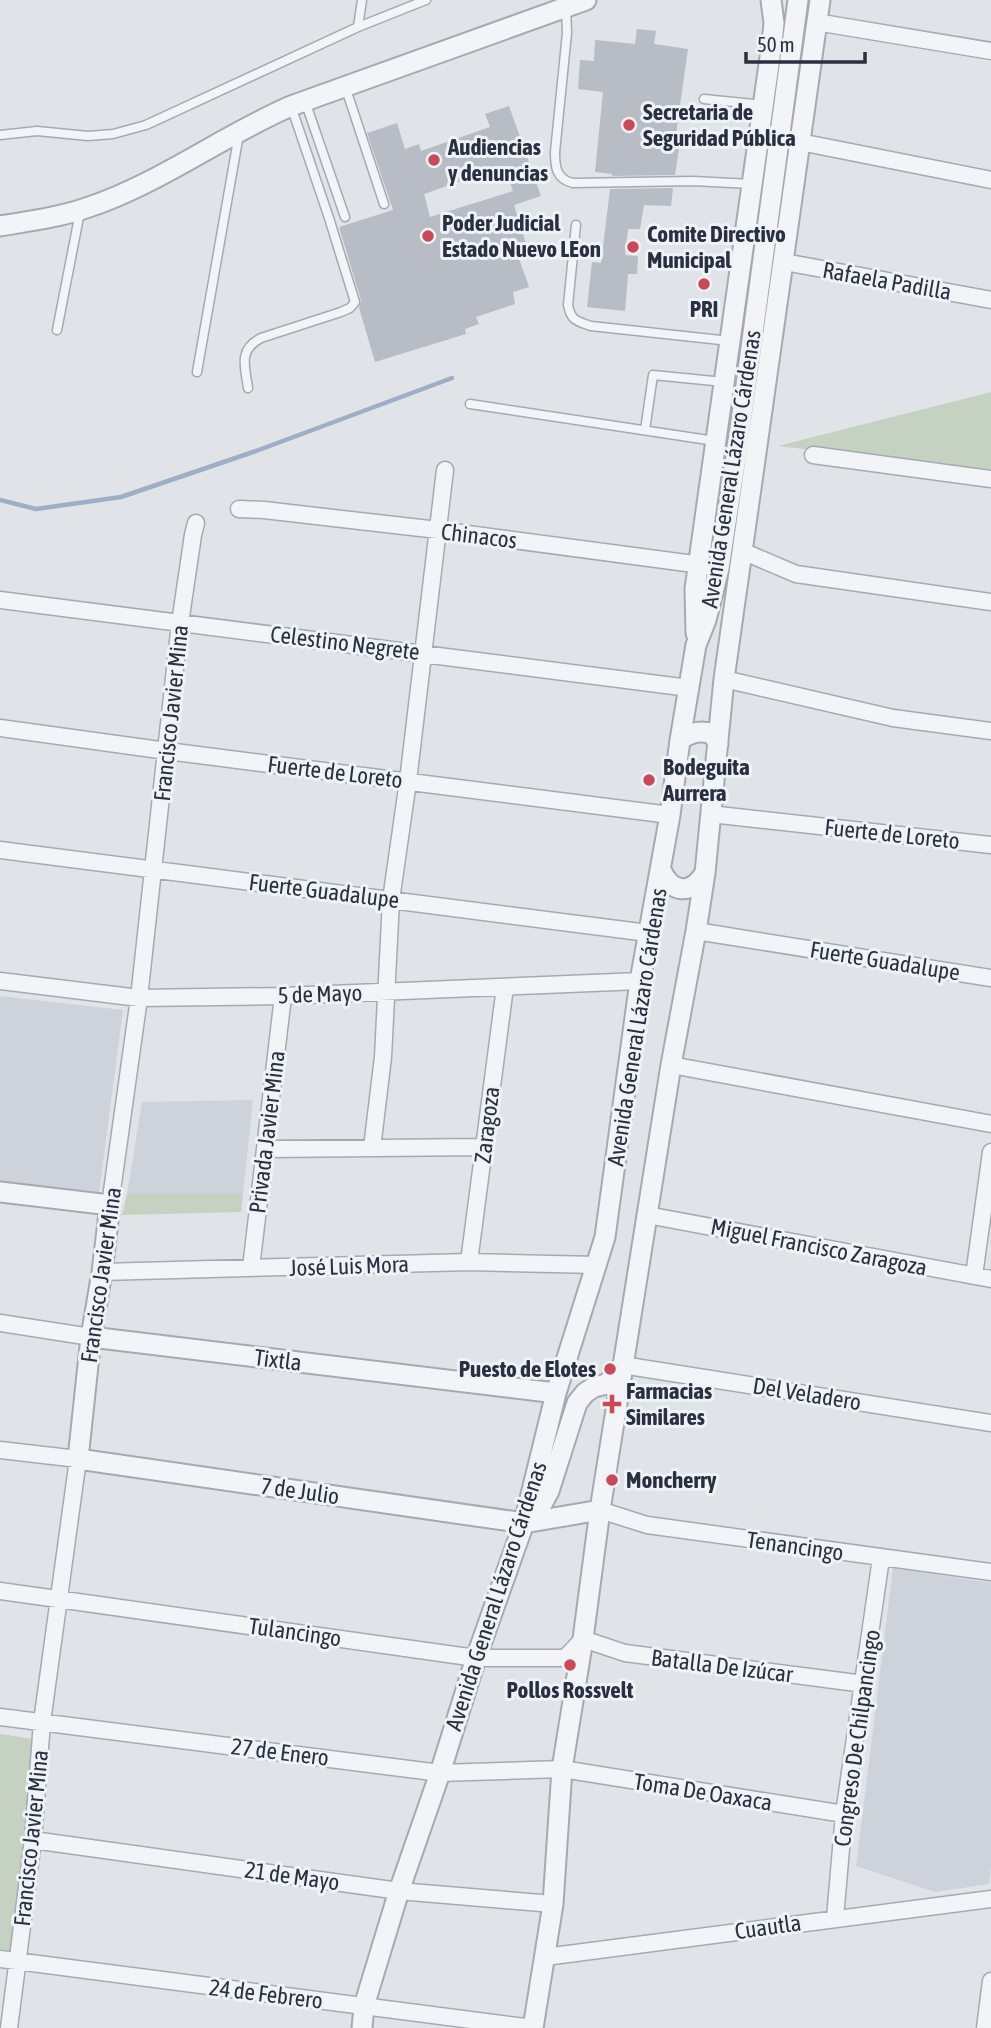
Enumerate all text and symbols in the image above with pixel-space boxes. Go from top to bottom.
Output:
scale bar [746,21,865,65]
text: 50 m [757,32,795,56]
place label: Secretaria de Seguridad Pública [643,99,796,151]
marker: Secretaria de Seguridad Pública [621,117,637,133]
place label: Audiencias y denuncias [447,134,548,186]
marker: Audiencias y denuncias [426,152,442,168]
place label: Poder Judicial Estado Nuevo LEon [442,210,601,262]
place label: Comite Directivo Municipal [647,221,786,273]
marker: Poder Judicial Estado Nuevo LEon [420,228,436,244]
marker: Comite Directivo Municipal [625,239,641,255]
street label: Rafaela Padilla [821,257,953,305]
marker: PRI [696,276,712,292]
place label: PRI [690,296,718,322]
street label: Avenida General Lázaro Cárdenas [696,328,766,610]
street label: Chinacos [440,518,518,554]
street label: Celestino Negrete [269,621,421,665]
street label: Francisco Javier Mina [149,624,193,802]
street label: Fuerte de Loreto [266,751,404,793]
place label: Bodeguita Aurrera [662,754,750,806]
marker: Bodeguita Aurrera [641,772,657,788]
street label: Fuerte de Loreto [823,814,961,854]
street label: Fuerte Guadalupe [247,869,401,913]
street label: Avenida General Lázaro Cárdenas [602,886,672,1168]
street label: Fuerte Guadalupe [808,936,962,986]
street label: 5 de Mayo [277,980,363,1008]
street label: Privada Javier Mina [244,1049,290,1215]
street label: Zaragoza [469,1085,505,1165]
street label: Francisco Javier Mina [76,1185,126,1365]
street label: Miguel Francisco Zaragoza [709,1213,929,1281]
street label: José Luis Mora [289,1251,409,1281]
street label: Tixtla [253,1344,303,1376]
place label: Puesto de Elotes [459,1356,596,1382]
marker: Puesto de Elotes [602,1361,618,1377]
street label: Del Veladero [751,1373,863,1415]
place label: Farmacias Similares [626,1378,712,1430]
marker: Farmacias Similares [604,1396,620,1412]
street label: Avenida General Lázaro Cárdenas [440,1458,552,1734]
place label: Moncherry [626,1467,717,1493]
marker: Moncherry [604,1472,620,1488]
street label: 7 de Julio [259,1473,341,1509]
street label: Tenancingo [745,1526,845,1566]
street label: Tulancingo [247,1613,343,1651]
street label: Congreso De Chilpancingo [829,1628,885,1848]
street label: Batalla De Izúcar [650,1644,796,1688]
marker: Pollos Rossvelt [562,1657,578,1673]
place label: Pollos Rossvelt [507,1677,634,1703]
street label: 27 de Enero [230,1733,330,1771]
street label: Francisco Javier Mina [9,1749,53,1927]
street label: Toma De Oaxaca [632,1768,774,1816]
street label: 21 de Mayo [243,1856,341,1896]
street label: Cuautla [733,1909,803,1945]
street label: 24 de Febrero [208,1974,324,2014]

